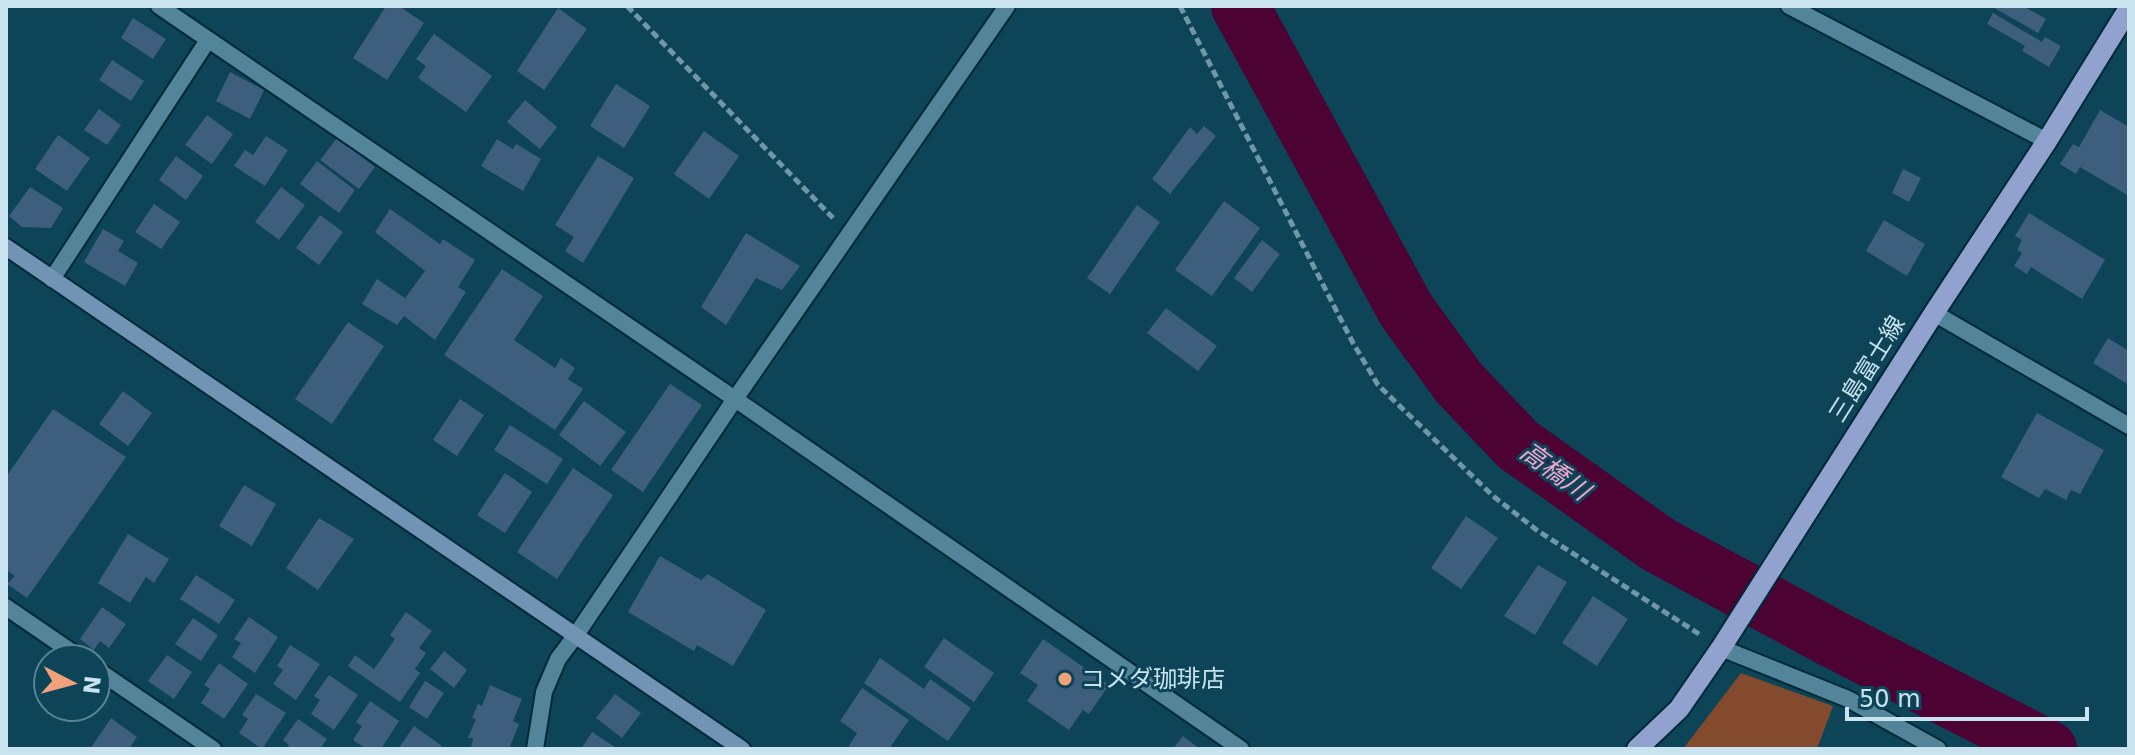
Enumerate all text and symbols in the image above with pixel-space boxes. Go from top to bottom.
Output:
street label: 三島富士線 [1823,311,1911,427]
water label: 高橋川 [1515,436,1598,508]
north arrow [32,643,112,723]
place label: コメダ珈琲店 [1081,665,1225,693]
marker: コメダ珈琲店 [1056,670,1074,688]
scale bar [1847,671,2087,721]
text: N [78,675,105,696]
text: 50 m [1859,685,1921,713]

